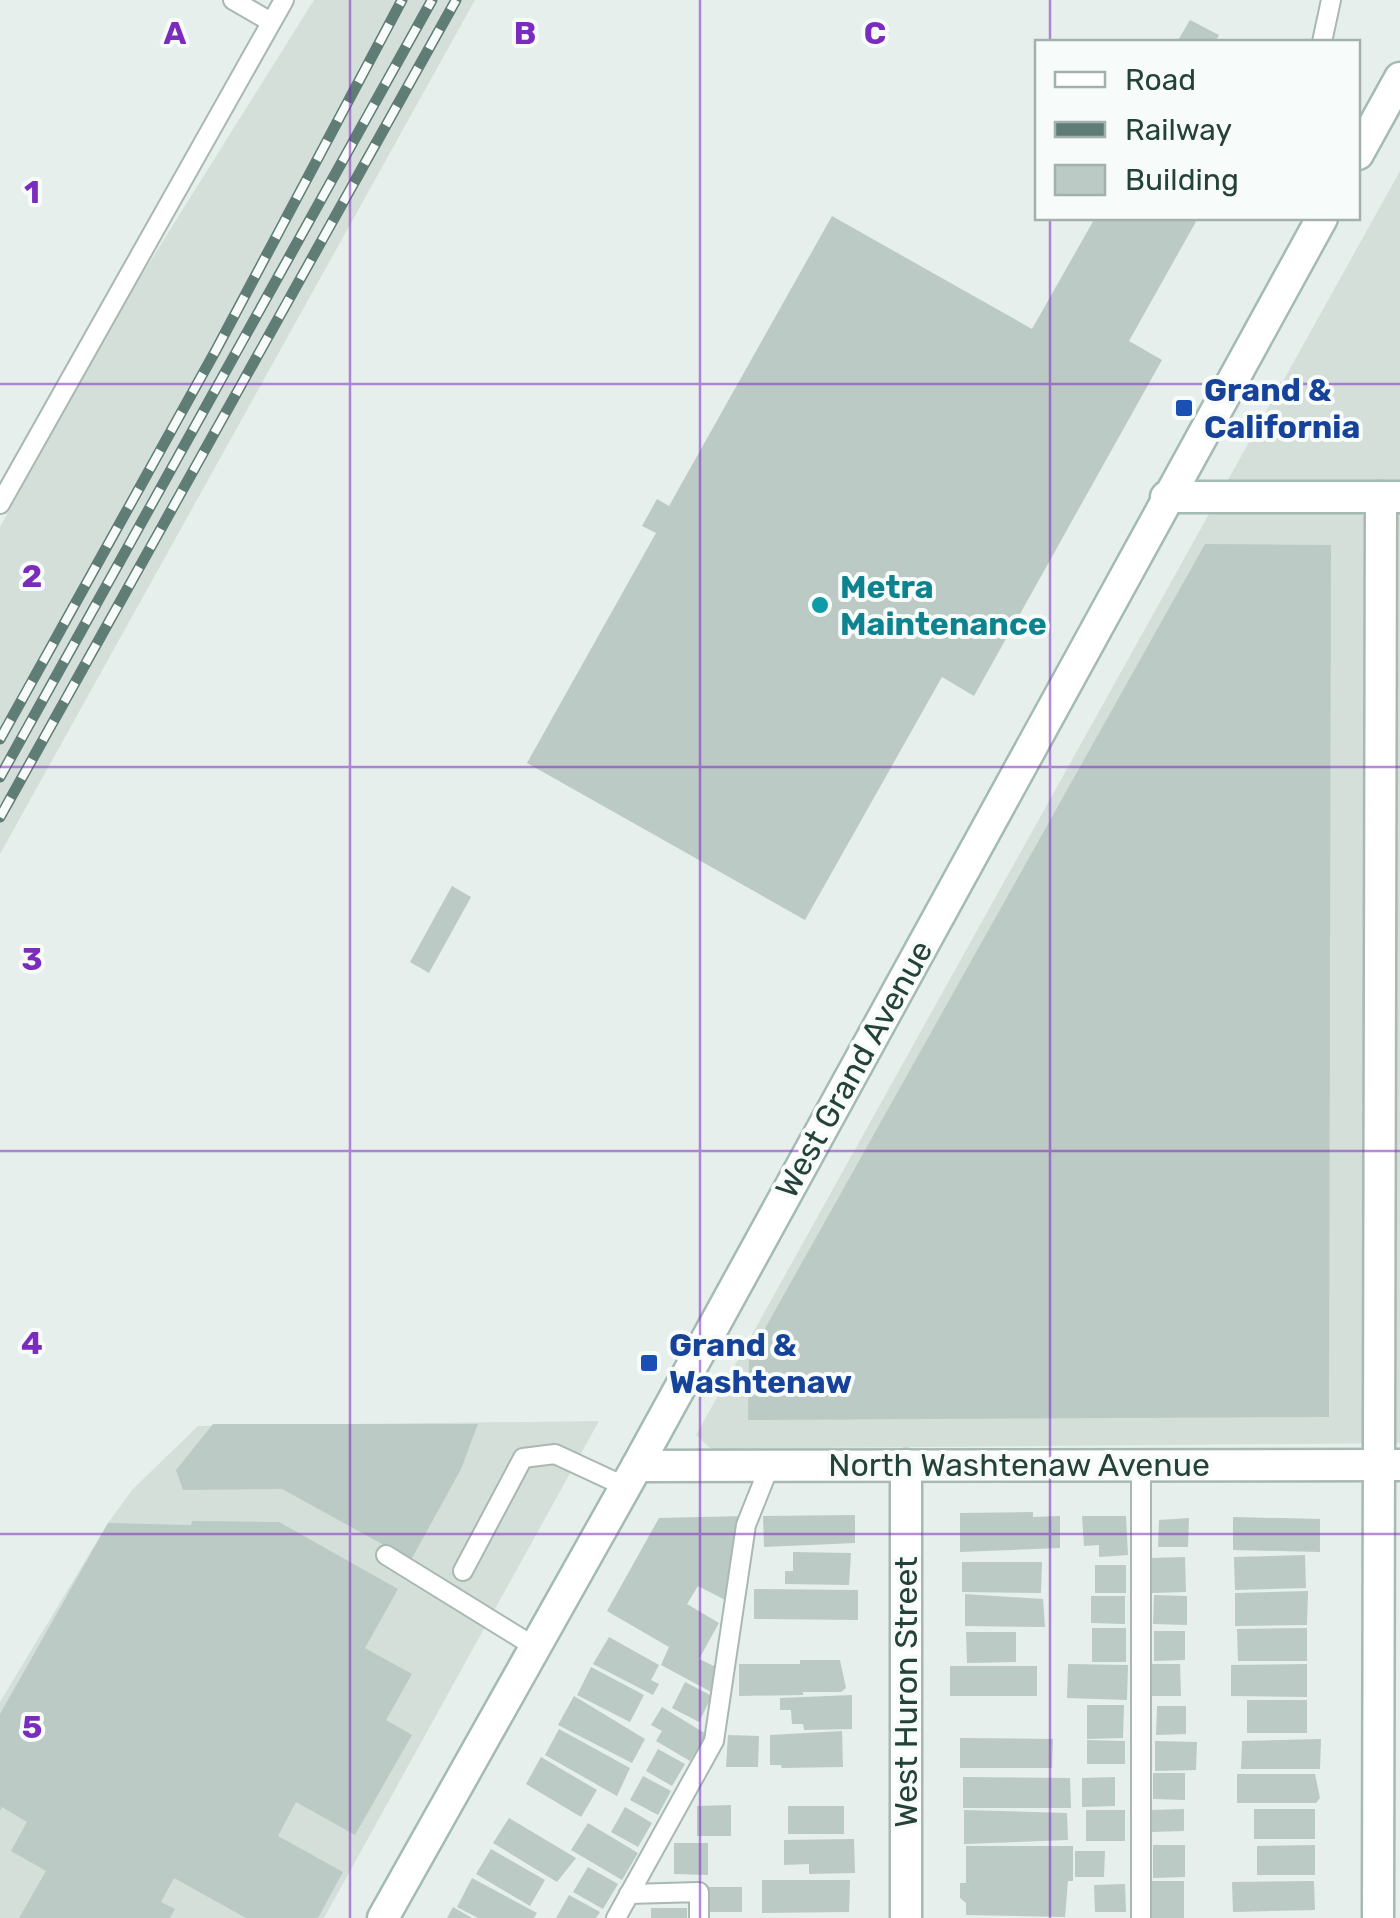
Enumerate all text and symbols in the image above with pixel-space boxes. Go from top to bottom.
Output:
text: A [164,14,187,52]
text: B [514,14,536,52]
text: C [864,14,886,52]
legend [1035,40,1360,220]
text: Road [1125,62,1196,98]
text: Railway [1125,112,1232,148]
text: Building [1125,162,1239,198]
text: 1 [24,173,40,211]
place label: Grand & California [1204,371,1360,446]
marker: Grand & California [1173,397,1195,419]
text: 2 [22,557,42,595]
place label: Metra Maintenance [840,568,1047,643]
marker: Metra Maintenance [809,594,831,616]
street label: West Grand Avenue [767,934,941,1204]
text: 3 [21,940,43,978]
text: 4 [21,1324,43,1362]
place label: Grand & Washtenaw [669,1326,852,1401]
marker: Grand & Washtenaw [638,1352,660,1374]
street label: North Washtenaw Avenue [828,1446,1210,1484]
street label: West Huron Street [887,1556,925,1828]
text: 5 [22,1708,42,1746]

